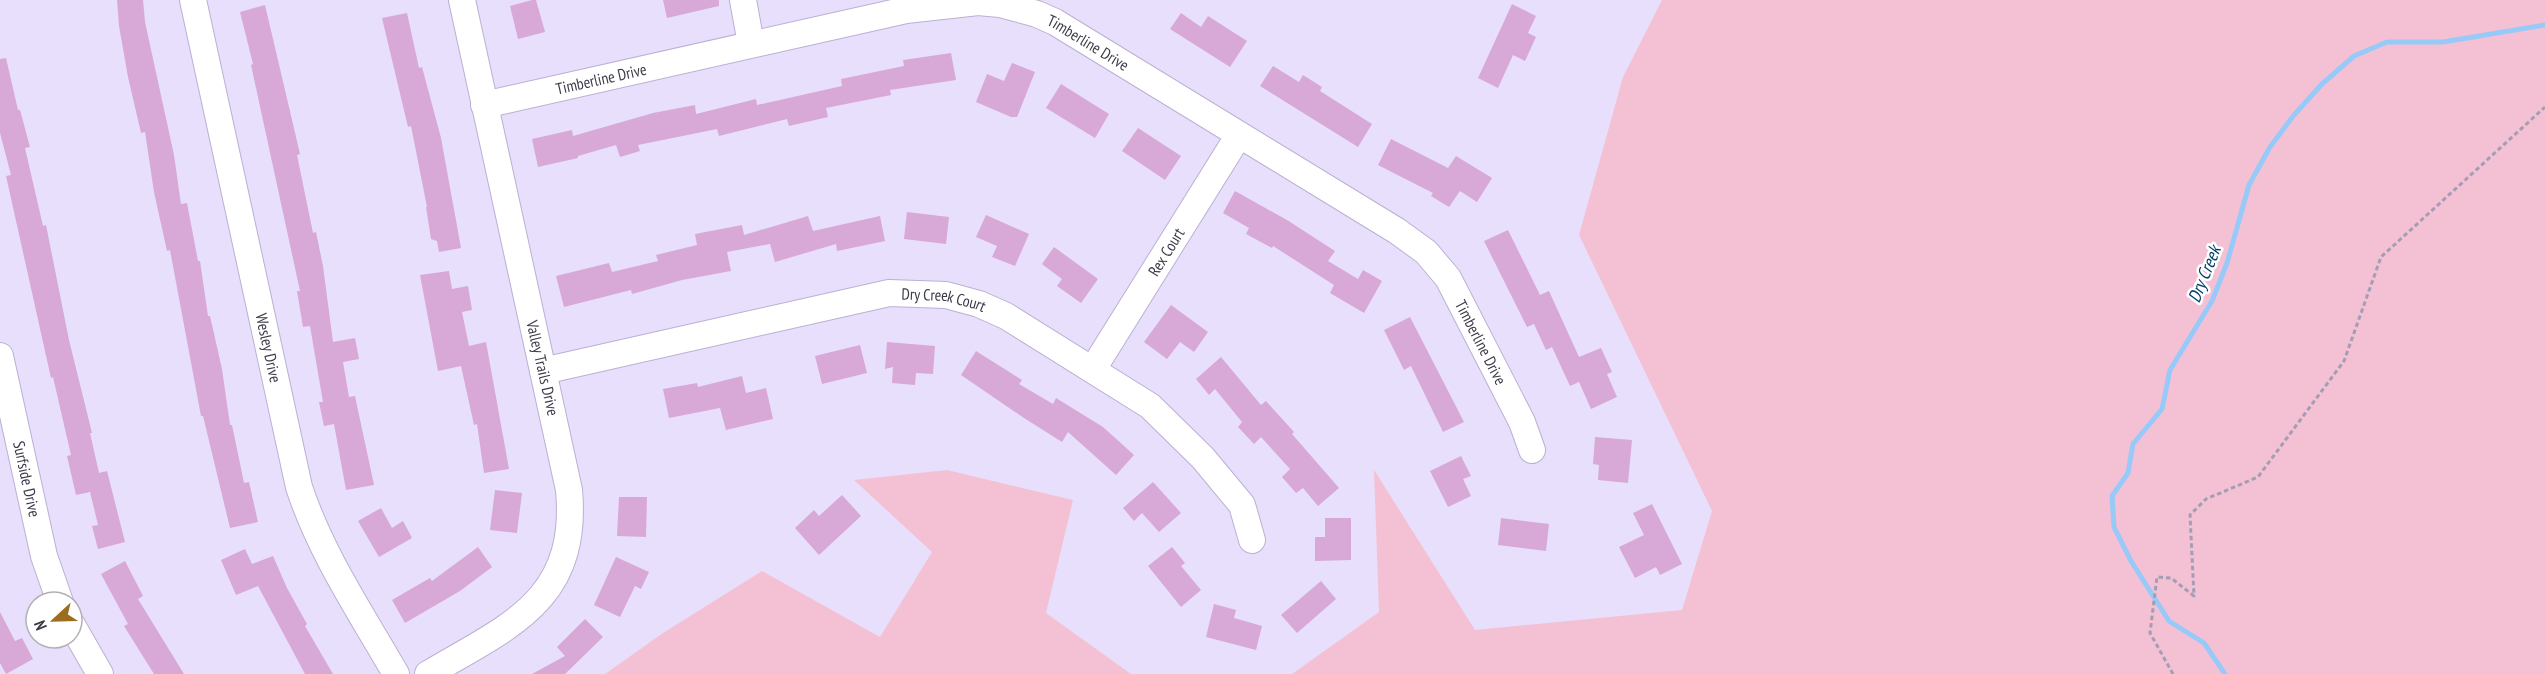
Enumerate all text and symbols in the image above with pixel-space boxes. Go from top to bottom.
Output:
street label: Timberline Drive [1044,10,1133,75]
street label: Timberline Drive [554,59,648,99]
street label: Rex Court [1144,224,1189,280]
water label: Dry Creek [2182,240,2226,306]
street label: Dry Creek Court [901,283,990,316]
street label: Timberline Drive [1451,297,1511,388]
street label: Wesley Drive [251,311,286,384]
street label: Valley Trails Drive [522,317,564,418]
street label: Surfside Drive [9,439,45,519]
north arrow [24,590,84,650]
text: N [29,618,51,633]

